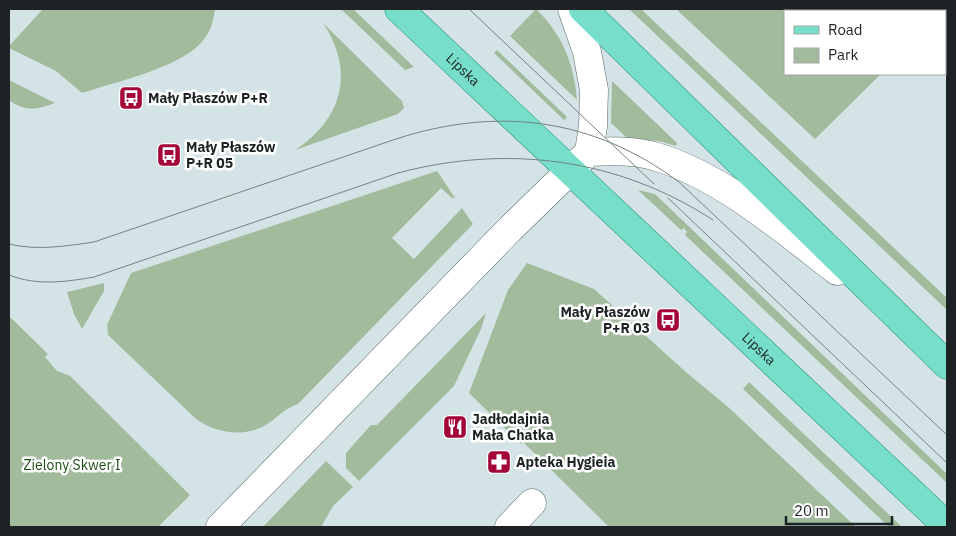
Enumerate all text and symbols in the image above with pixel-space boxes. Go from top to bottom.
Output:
legend [784,10,946,75]
text: Road [828,20,863,39]
text: Park [828,45,858,64]
street label: Lipska [442,49,484,90]
bus stop icon: Mały Płaszów P+R [118,85,144,111]
place label: Mały Płaszów P+R [148,89,268,107]
place label: Mały Płaszów P+R 05 [186,138,276,172]
bus stop icon: Mały Płaszów P+R 05 [156,142,182,168]
place label: Mały Płaszów P+R 03 [560,303,650,337]
bus stop icon: Mały Płaszów P+R 03 [655,307,681,333]
street label: Lipska [738,328,780,369]
place label: Jadłodajnia Mała Chatka [472,410,554,444]
restaurant icon: Jadłodajnia Mała Chatka [442,414,468,440]
pharmacy icon: Apteka Hygieia [486,449,512,475]
place label: Apteka Hygieia [516,453,615,471]
park label: Zielony Skwer I [23,456,121,474]
scale bar [786,494,892,526]
text: 20 m [794,501,829,520]

